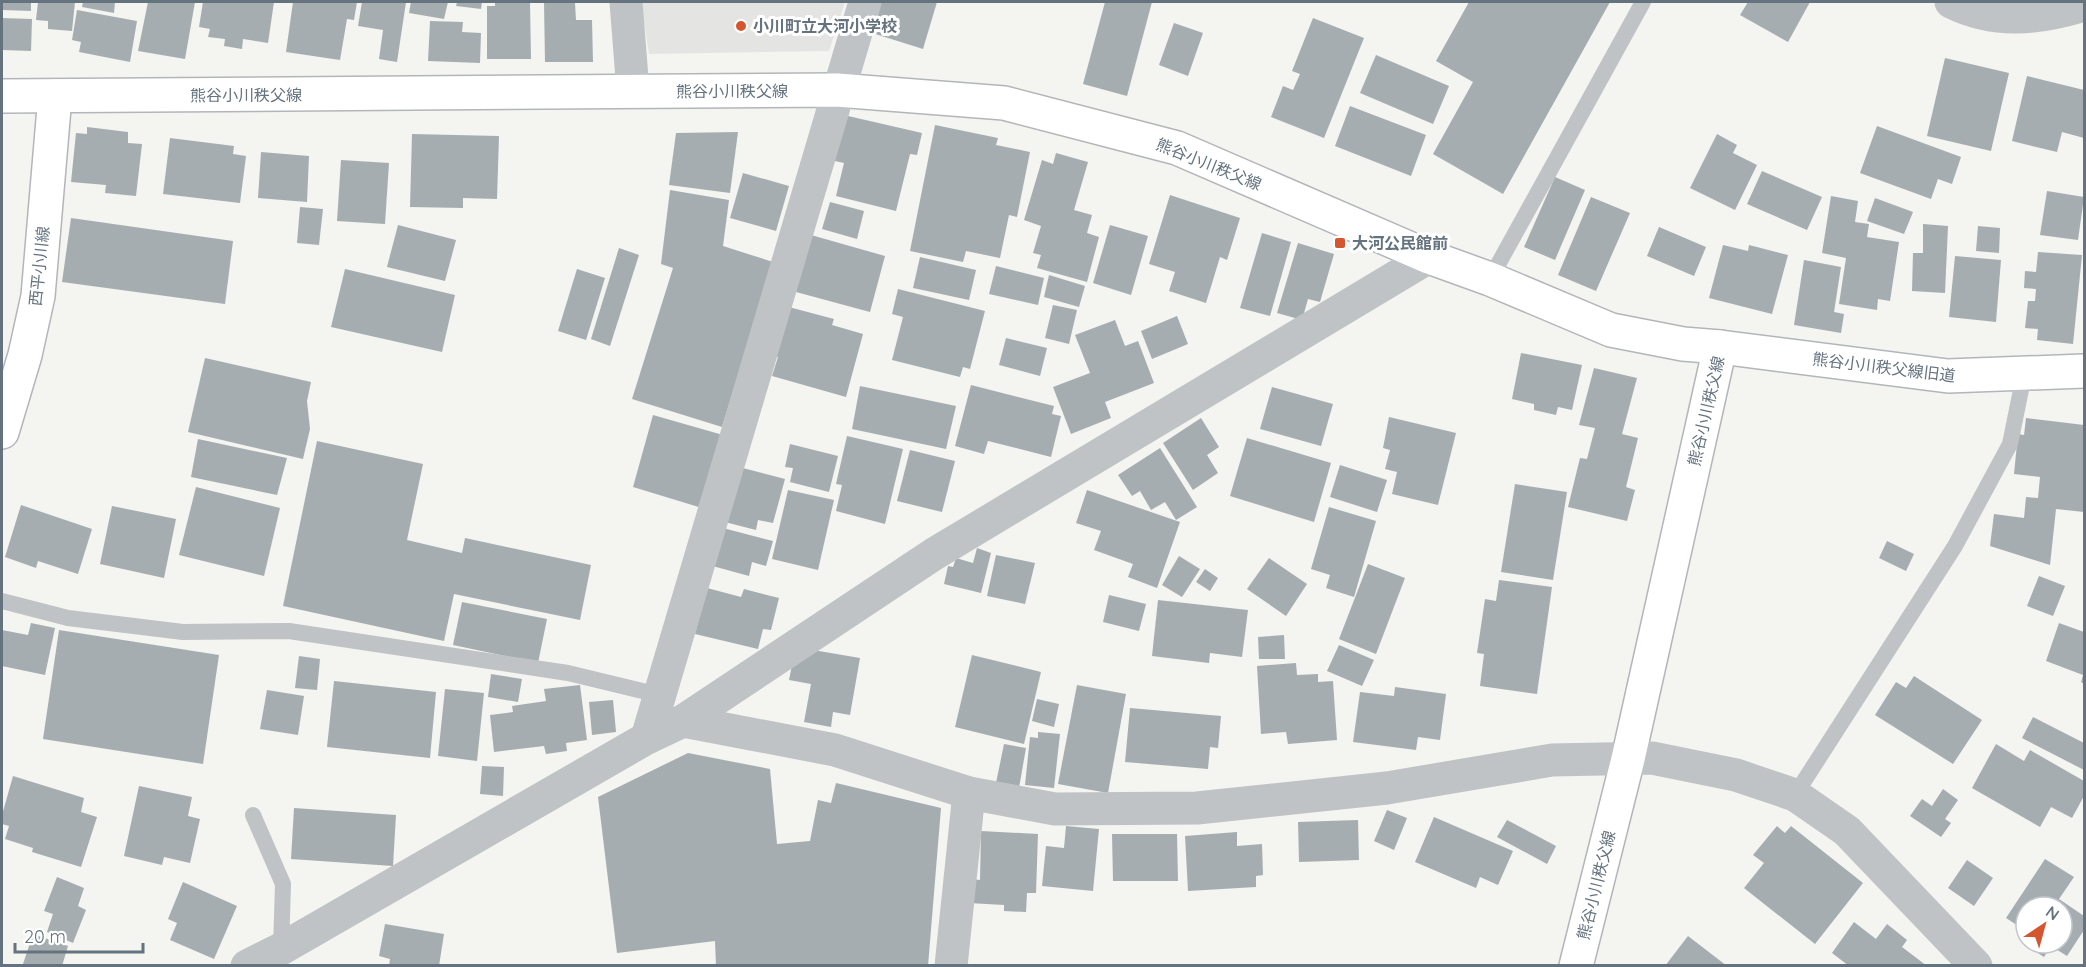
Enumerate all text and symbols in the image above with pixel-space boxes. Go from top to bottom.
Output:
place label: 小川町立大河小学校 [753,16,897,36]
marker: 小川町立大河小学校 [734,19,748,33]
street label: 熊谷小川秩父線 [676,81,788,101]
street label: 熊谷小川秩父線 [190,85,302,105]
street label: 熊谷小川秩父線 [1153,134,1265,194]
street label: 西平小川線 [25,225,53,307]
place label: 大河公民館前 [1352,233,1448,253]
marker: 大河公民館前 [1333,236,1347,250]
street label: 熊谷小川秩父線旧道 [1811,348,1957,386]
street label: 熊谷小川秩父線 [1684,354,1728,468]
street label: 熊谷小川秩父線 [1573,828,1619,942]
north arrow [2014,895,2074,955]
text: N [2042,901,2063,924]
scale bar [15,916,142,954]
text: 20 m [24,925,66,948]

